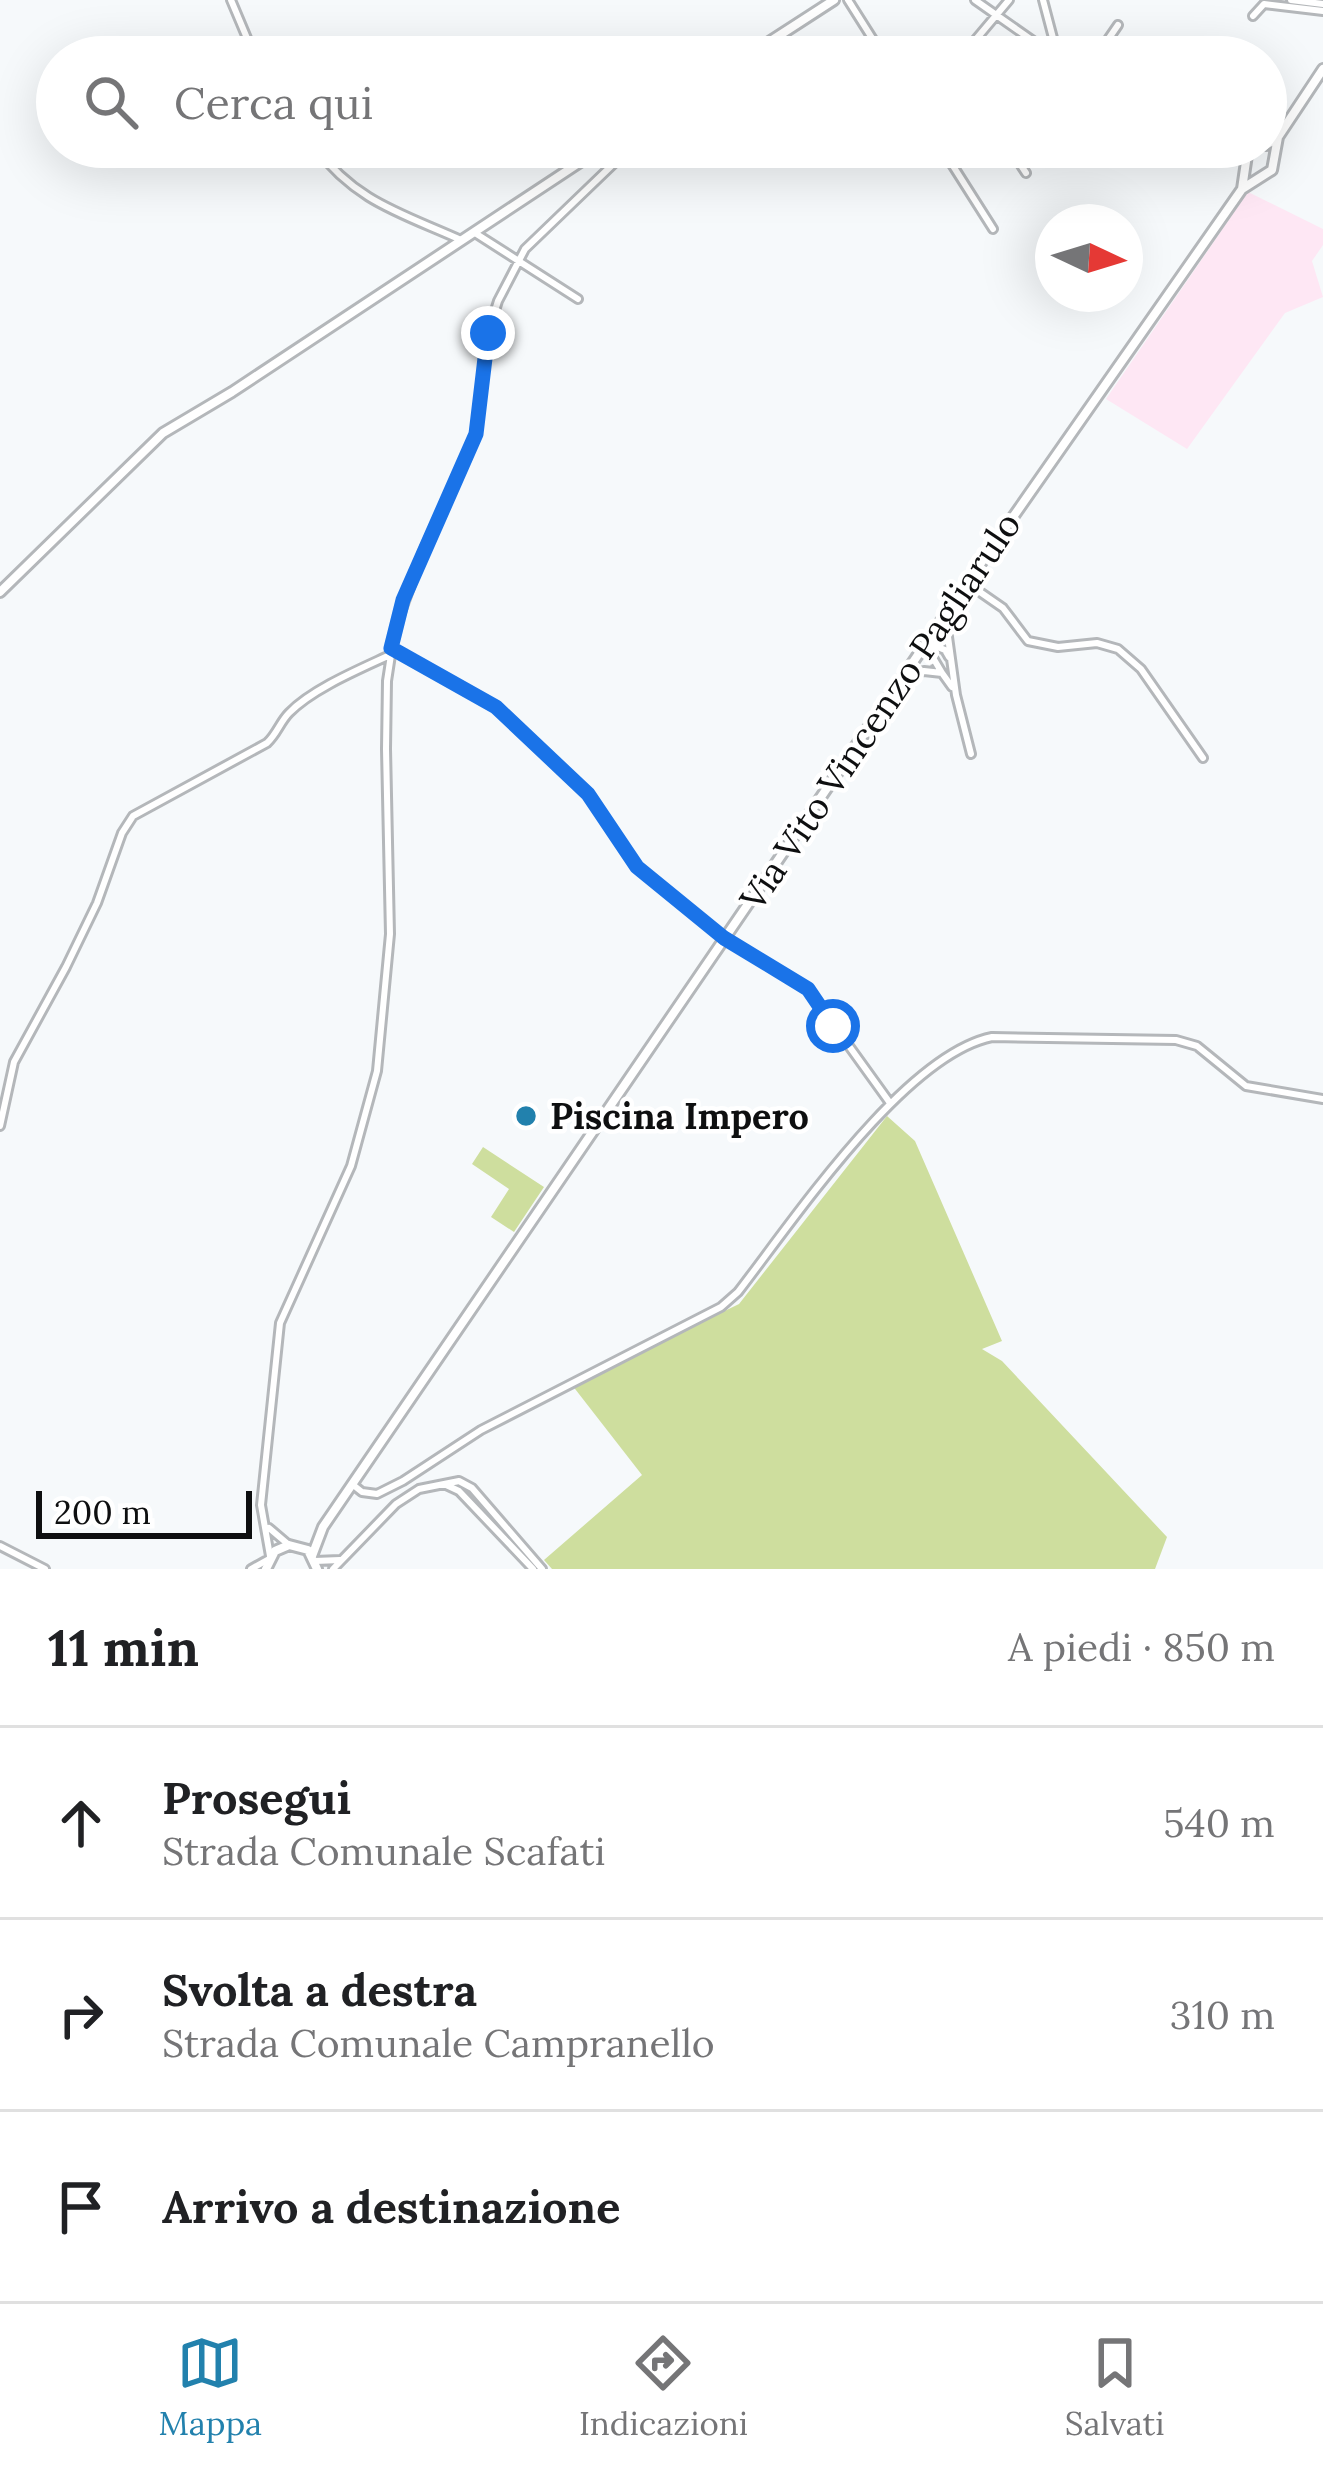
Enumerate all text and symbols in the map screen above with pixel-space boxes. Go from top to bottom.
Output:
search box [36,36,1287,168]
icon: search [78,69,144,135]
text: Cerca qui [174,74,373,131]
north arrow [1035,204,1143,312]
route end [461,306,515,360]
street label: Via Vito Vincenzo Pagliarulo [729,503,1031,920]
route start [806,999,860,1053]
place label: Piscina Impero [550,1093,809,1139]
marker: Piscina Impero [513,1103,539,1129]
scale bar [36,1485,252,1538]
text: 200 m [54,1491,151,1533]
text: 11 min [48,1615,199,1680]
text: A piedi · 850 m [1008,1622,1275,1672]
text: Prosegui [162,1769,351,1826]
icon: ahead [48,1790,114,1856]
text: 540 m [1163,1798,1275,1848]
text: Strada Comunale Scafati [162,1826,606,1876]
text: Svolta a destra [162,1961,477,2018]
icon: right [48,1982,114,2048]
text: 310 m [1170,1990,1275,2040]
text: Strada Comunale Campranello [162,2018,715,2068]
icon: arrive [48,2174,114,2240]
text: Arrivo a destinazione [162,2178,621,2235]
tab: Mappa [158,2330,262,2444]
tab: Indicazioni [579,2330,748,2444]
tab: Salvati [1065,2330,1165,2444]

